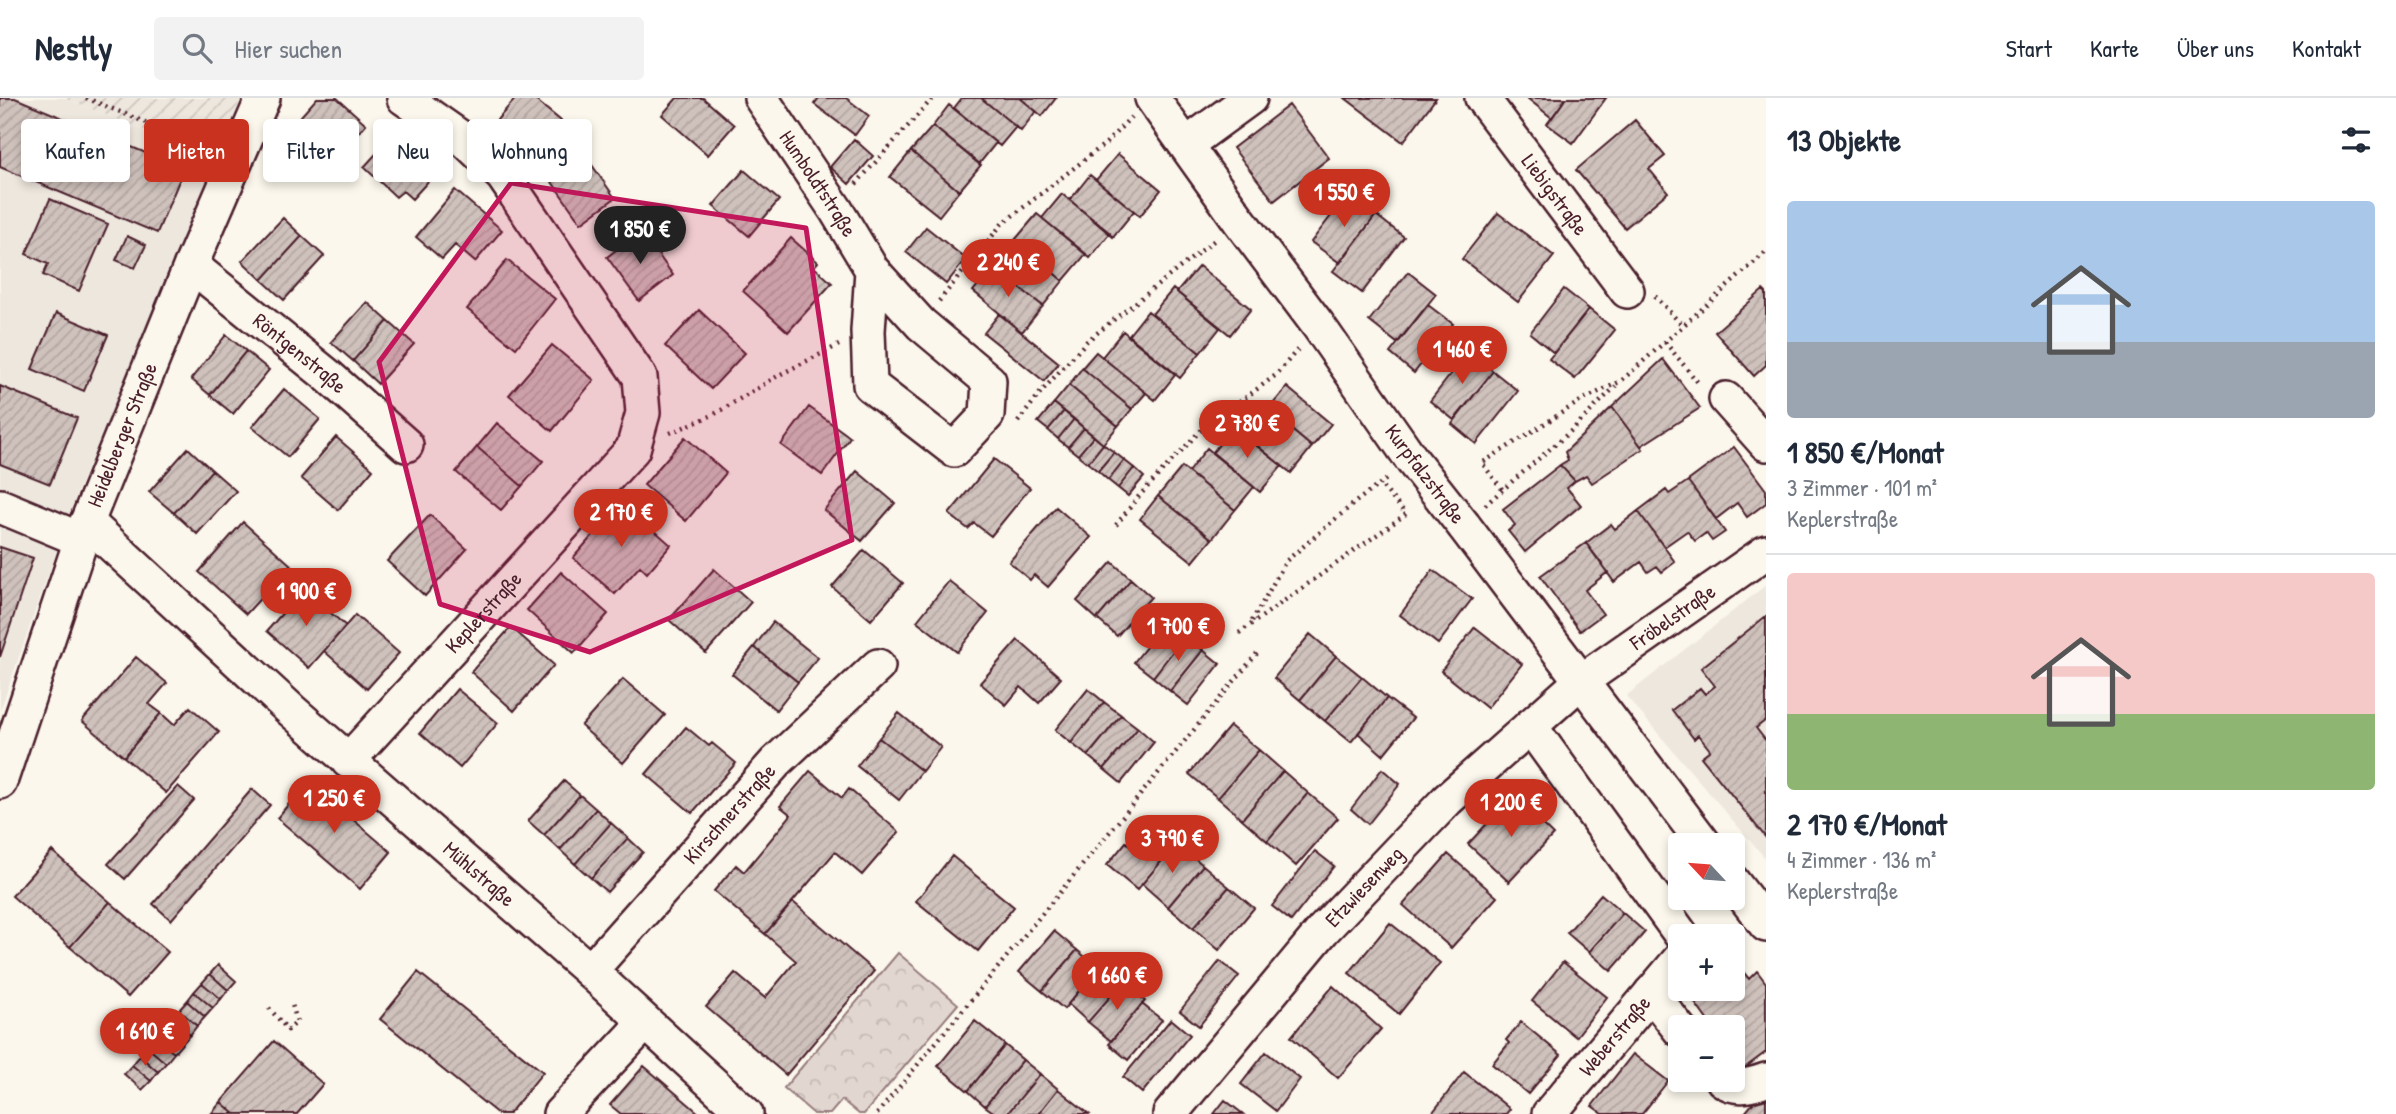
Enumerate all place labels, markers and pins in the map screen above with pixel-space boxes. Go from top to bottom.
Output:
pin: 1 550 € [1279,170,1409,229]
pin: 1 850 € [575,206,705,266]
pin: 2 240 € [943,240,1073,299]
pin: 1 460 € [1397,327,1527,386]
pin: 2 780 € [1182,400,1312,460]
pin: 2 170 € [556,490,686,549]
pin: 1 900 € [241,568,371,628]
pin: 1 700 € [1113,603,1243,663]
pin: 1 250 € [269,776,399,835]
pin: 1 200 € [1446,780,1576,839]
pin: 3 790 € [1107,816,1237,875]
pin: 1 660 € [1052,953,1182,1012]
pin: 1 610 € [80,1009,210,1068]

